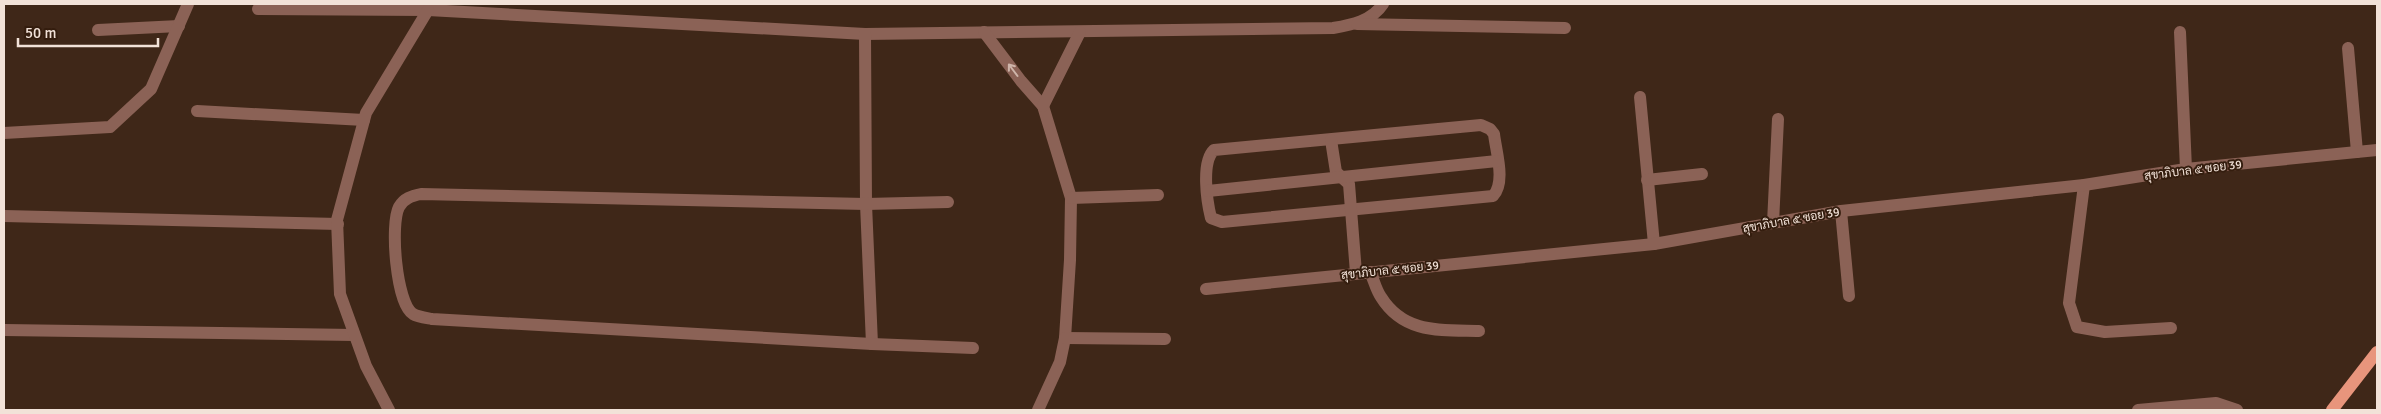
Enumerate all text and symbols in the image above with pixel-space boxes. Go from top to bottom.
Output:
scale bar [18,15,158,47]
text: 50 m [25,24,56,42]
one-way arrow [1007,64,1018,77]
street label: สุขาภิบาล ๕ ซอย 39 [2143,157,2243,185]
street label: สุขาภิบาล ๕ ซอย 39 [1741,205,1841,237]
street label: สุขาภิบาล ๕ ซอย 39 [1340,258,1440,284]

